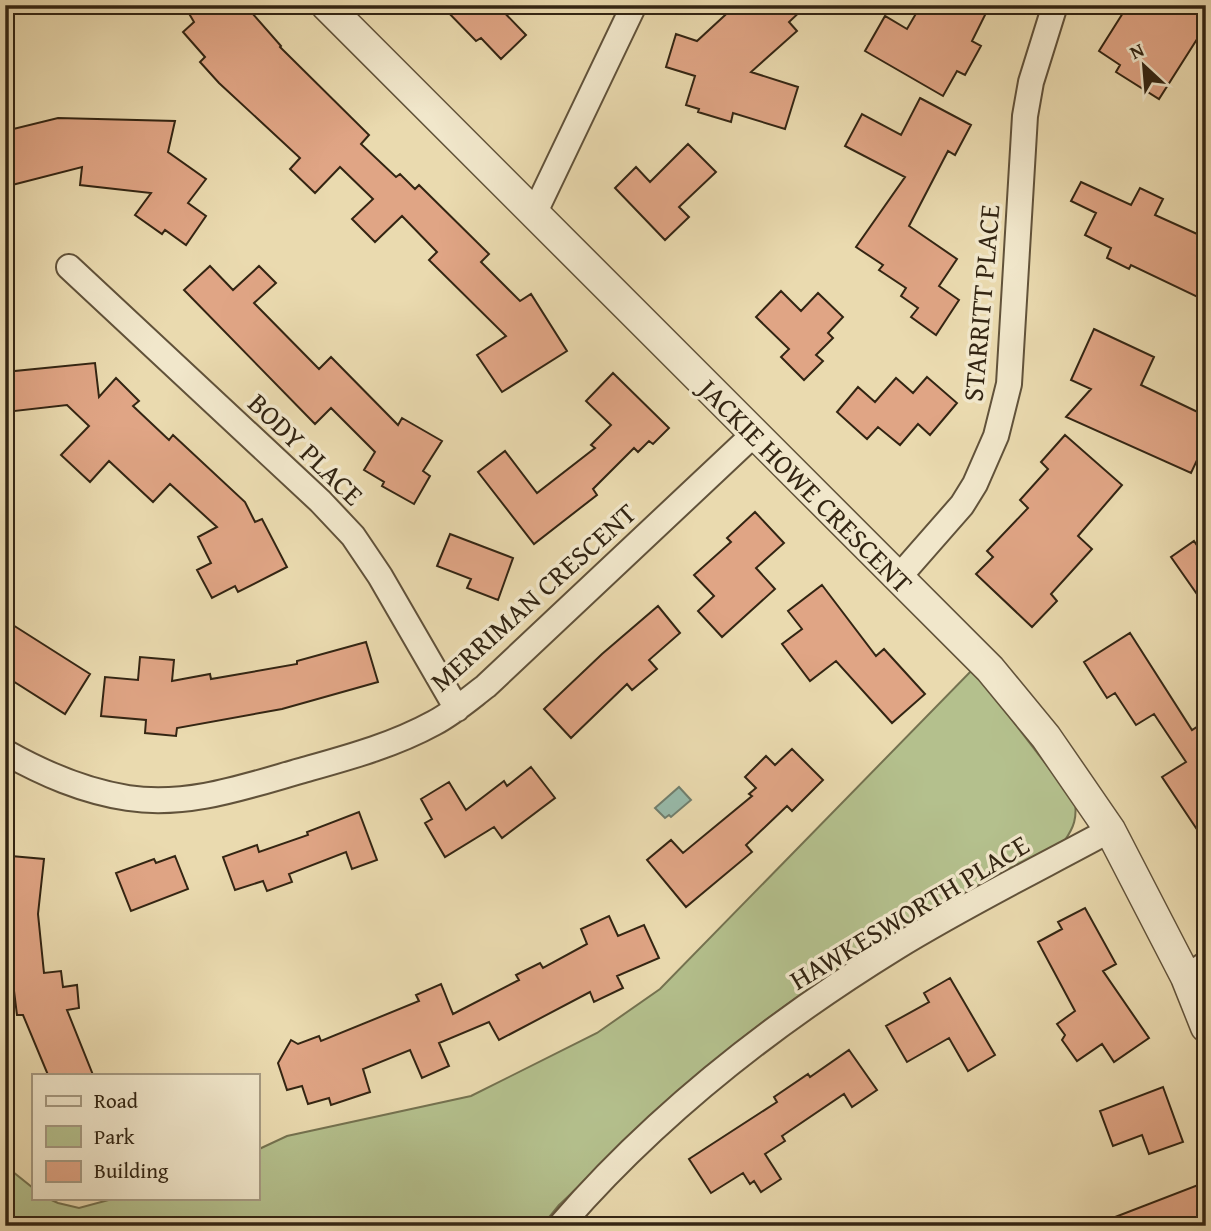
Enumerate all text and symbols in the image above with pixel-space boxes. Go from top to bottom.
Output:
north arrow [1110,32,1180,102]
text: N [1125,35,1149,66]
street label: STARRITT PLACE [951,203,1010,403]
street label: JACKIE HOWE CRESCENT [688,367,923,602]
street label: BODY PLACE [239,383,373,514]
street label: MERRIMAN CRESCENT [421,493,645,701]
street label: HAWKESWORTH PLACE [781,824,1036,999]
legend [32,1074,259,1200]
text: Road [94,1085,139,1116]
text: Park [94,1121,135,1152]
text: Building [94,1155,169,1186]

